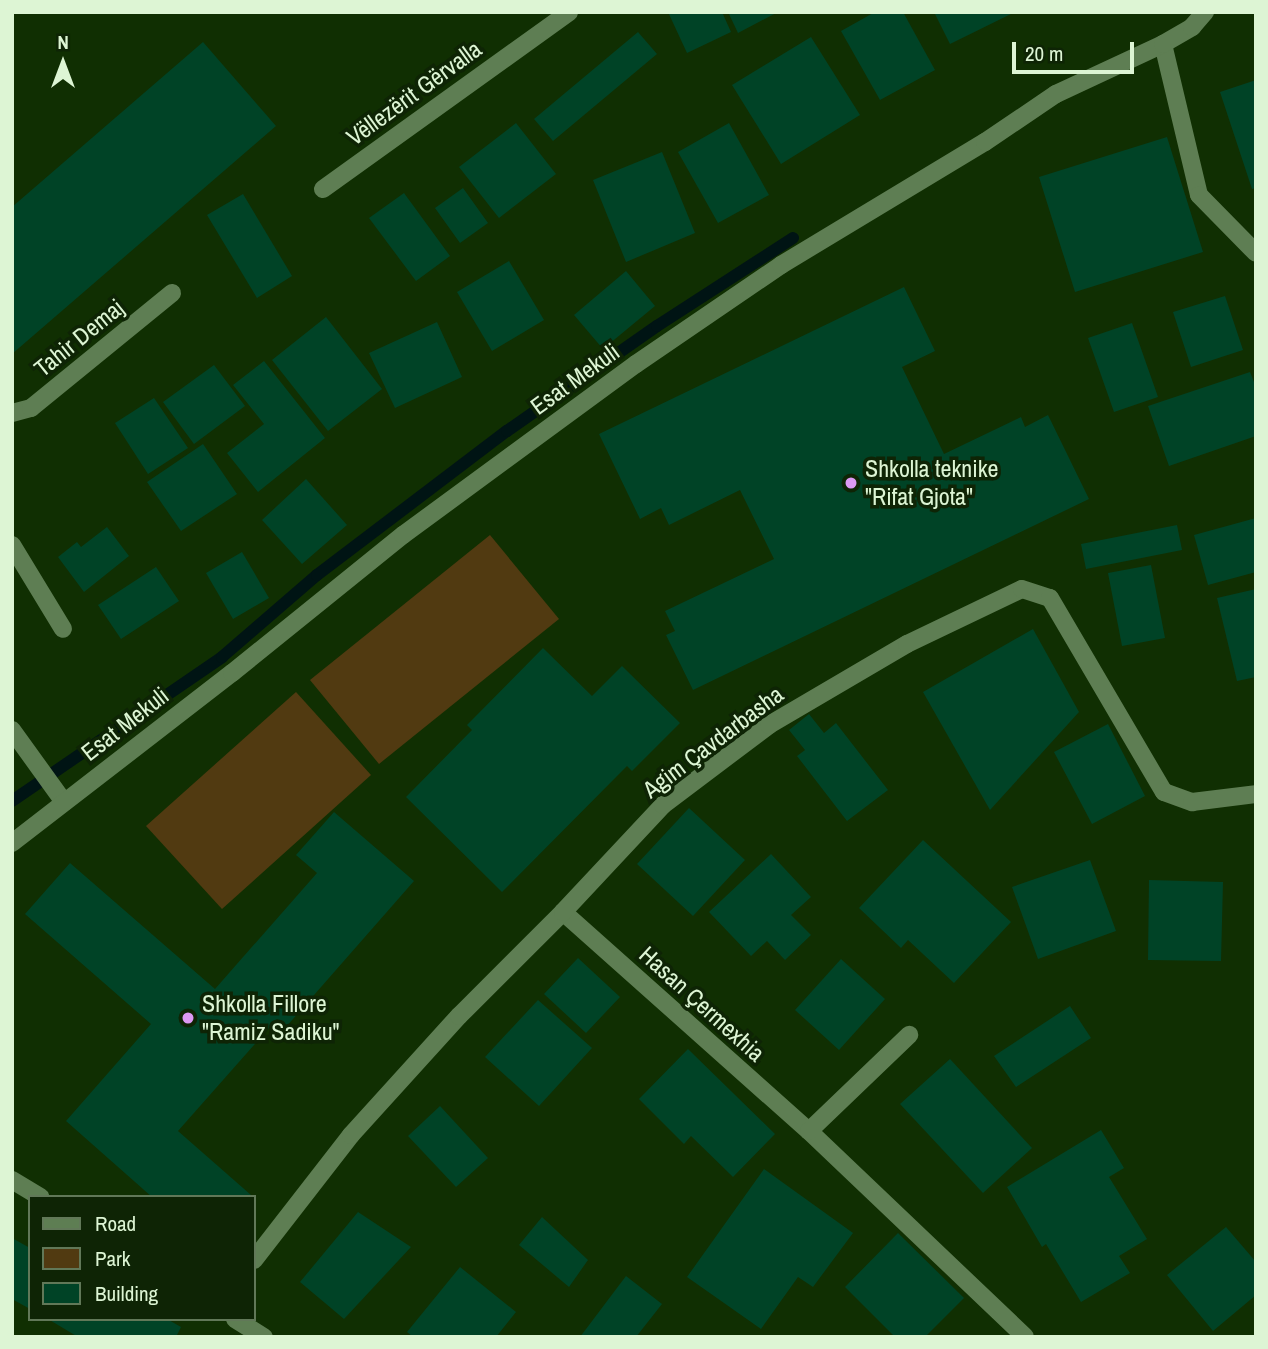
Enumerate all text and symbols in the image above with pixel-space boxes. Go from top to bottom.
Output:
north arrow [28,28,98,98]
scale bar [1016,28,1138,72]
text: N [57,29,69,55]
street label: Vëllezërit Gërvalla [341,34,487,152]
text: 20 m [1025,39,1063,68]
street label: Tahir Demaj [29,293,129,383]
street label: Esat Mekuli [525,337,625,421]
place label: Shkolla teknike "Rifat Gjota" [865,455,998,511]
marker: Shkolla teknike "Rifat Gjota" [843,475,859,491]
street label: Agim Çavdarbasha [637,680,789,804]
street label: Esat Mekuli [76,681,174,767]
street label: Hasan Çermexhia [633,940,771,1068]
place label: Shkolla Fillore "Ramiz Sadiku" [202,990,340,1046]
marker: Shkolla Fillore "Ramiz Sadiku" [180,1010,196,1026]
legend [28,1195,256,1321]
text: Road [95,1209,136,1238]
text: Park [95,1244,130,1273]
text: Building [95,1279,158,1308]

